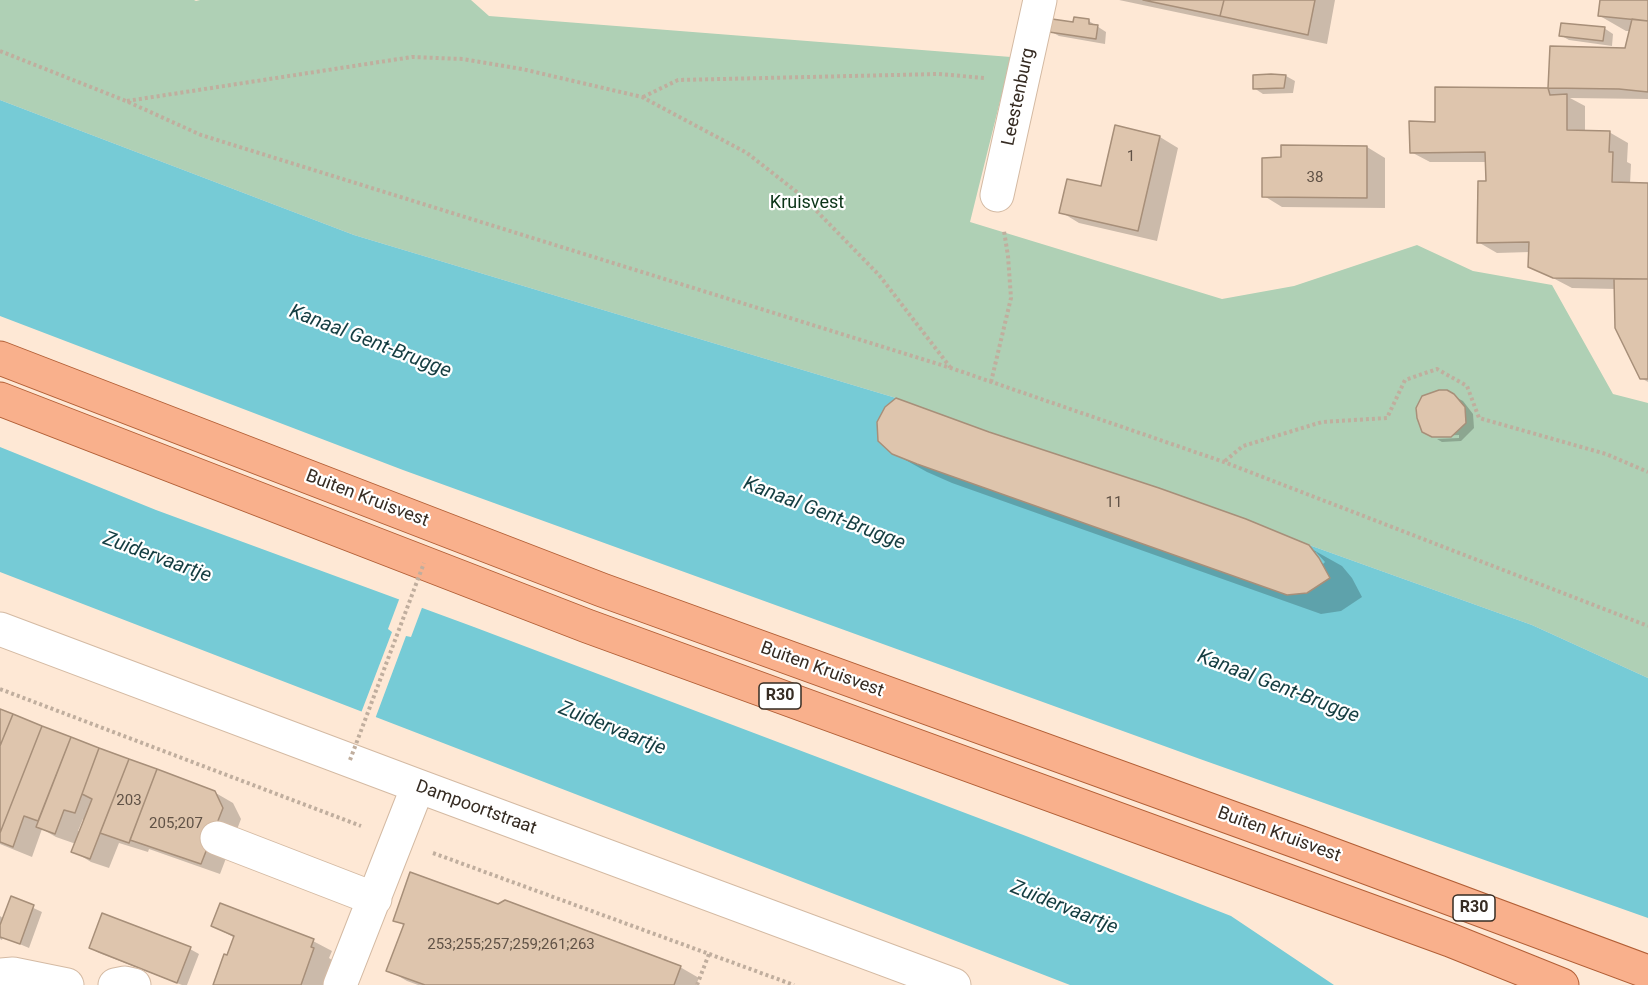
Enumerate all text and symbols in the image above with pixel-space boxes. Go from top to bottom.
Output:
street label: Leestenburg [998,46,1040,148]
house number: 1 [1127,148,1135,166]
house number: 38 [1307,169,1323,187]
park label: Kruisvest [770,192,844,214]
water label: Kanaal Gent-Brugge [286,300,454,384]
street label: Buiten Kruisvest [303,466,431,532]
water label: Kanaal Gent-Brugge [740,472,908,556]
house number: 11 [1106,494,1122,512]
water label: Zuidervaartje [100,527,214,589]
street label: Buiten Kruisvest [757,638,887,702]
water label: Kanaal Gent-Brugge [1194,645,1362,729]
road number: R30 [759,683,801,709]
water label: Zuidervaartje [555,697,669,761]
street label: Dampoortstraat [413,776,539,840]
house number: 203 [116,792,142,810]
street label: Buiten Kruisvest [1214,803,1344,867]
house number: 205;207 [149,815,203,833]
water label: Zuidervaartje [1007,876,1121,940]
road number: R30 [1453,895,1495,921]
house number: 253;255;257;259;261;263 [427,936,595,954]

